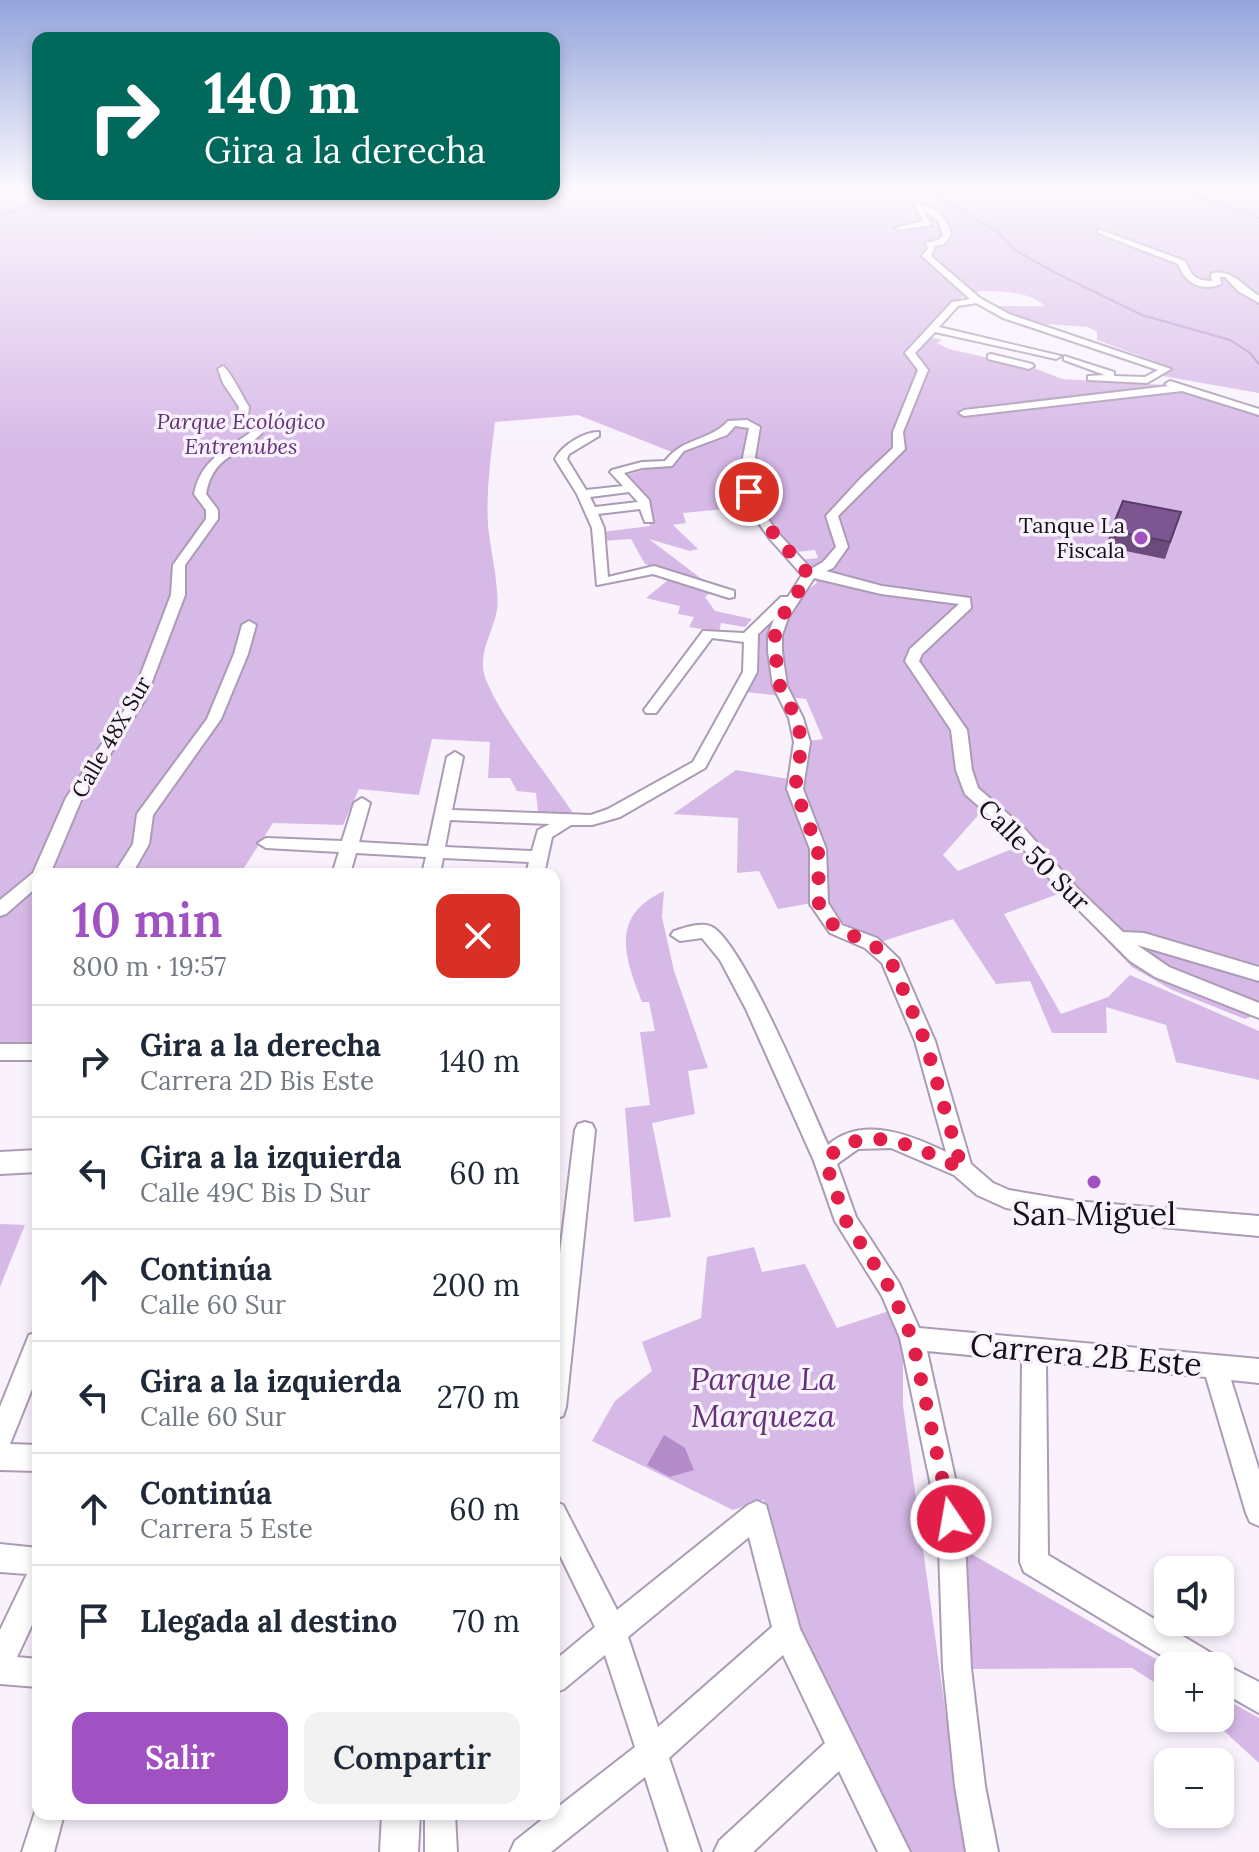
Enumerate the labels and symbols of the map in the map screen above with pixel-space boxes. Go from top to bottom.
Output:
park label: Parque Ecológico Entrenubes [156,407,326,460]
pin [715,458,783,526]
place label: Tanque La Fiscala [1019,511,1125,564]
marker: Tanque La Fiscala [1132,529,1150,547]
street label: Calle 48X Sur [65,671,157,803]
street label: Calle 50 Sur [971,792,1098,918]
marker: San Miguel [1085,1173,1103,1191]
place label: San Miguel [1012,1193,1176,1234]
street label: Carrera 2B Este [969,1324,1204,1385]
park label: Parque La Marqueza [690,1358,836,1436]
position arrow [909,1477,993,1561]

